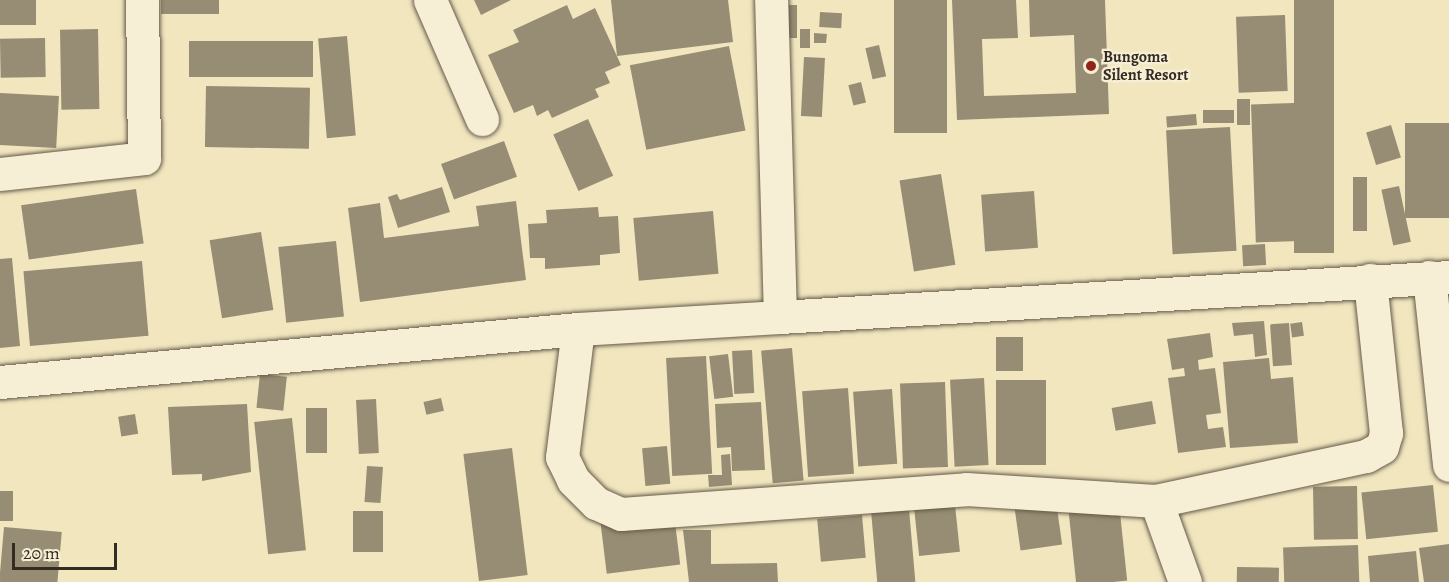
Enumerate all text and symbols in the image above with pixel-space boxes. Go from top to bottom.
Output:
place label: Bungoma Silent Resort [1103,47,1189,85]
marker: Bungoma Silent Resort [1084,59,1098,73]
scale bar [15,531,120,569]
text: 20 m [23,541,60,565]

